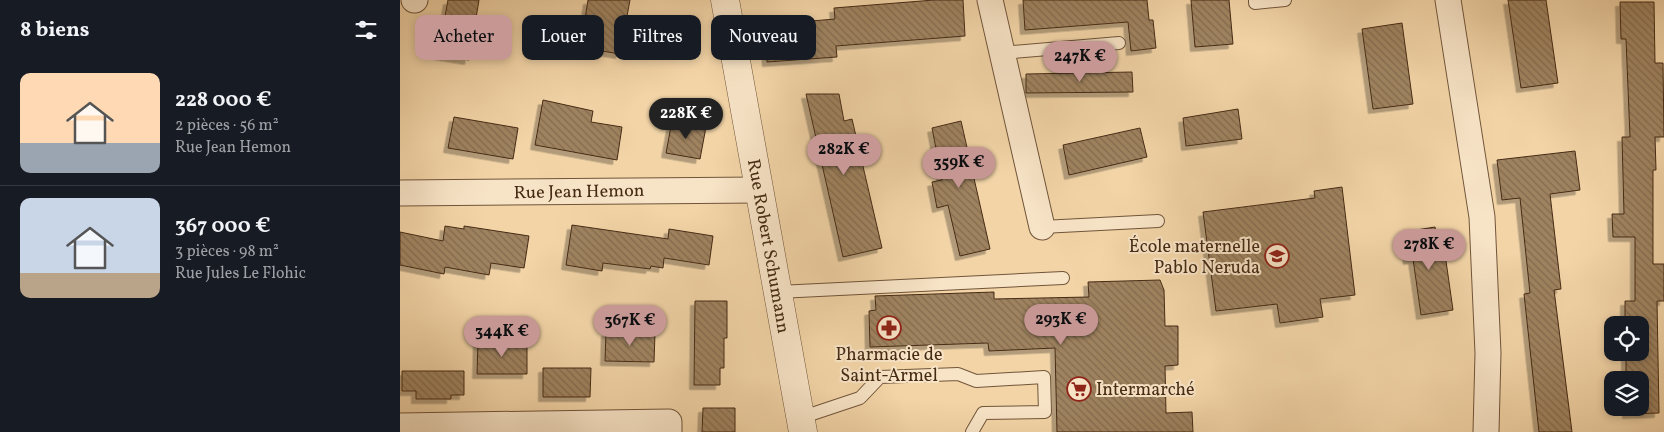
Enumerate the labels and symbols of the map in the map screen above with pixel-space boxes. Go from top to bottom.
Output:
pin: 247K € [1039,41,1121,83]
pin: 228K € [645,98,727,140]
pin: 282K € [803,134,885,176]
pin: 359K € [918,146,1000,189]
street label: Rue Robert Schumann [740,157,795,336]
street label: Rue Jean Hemon [513,179,645,206]
pin: 278K € [1388,228,1470,271]
place label: École maternelle Pablo Neruda [1129,235,1260,281]
school or university icon: École maternelle Pablo Neruda [1264,243,1290,269]
pin: 367K € [589,304,671,347]
pin: 293K € [1020,304,1102,346]
pharmacy icon: Pharmacie de Saint-Armel [876,315,902,341]
pin: 344K € [461,316,543,358]
place label: Pharmacie de Saint-Armel [836,343,942,389]
supermarket icon: Intermarché [1066,376,1092,402]
place label: Intermarché [1096,378,1195,403]

